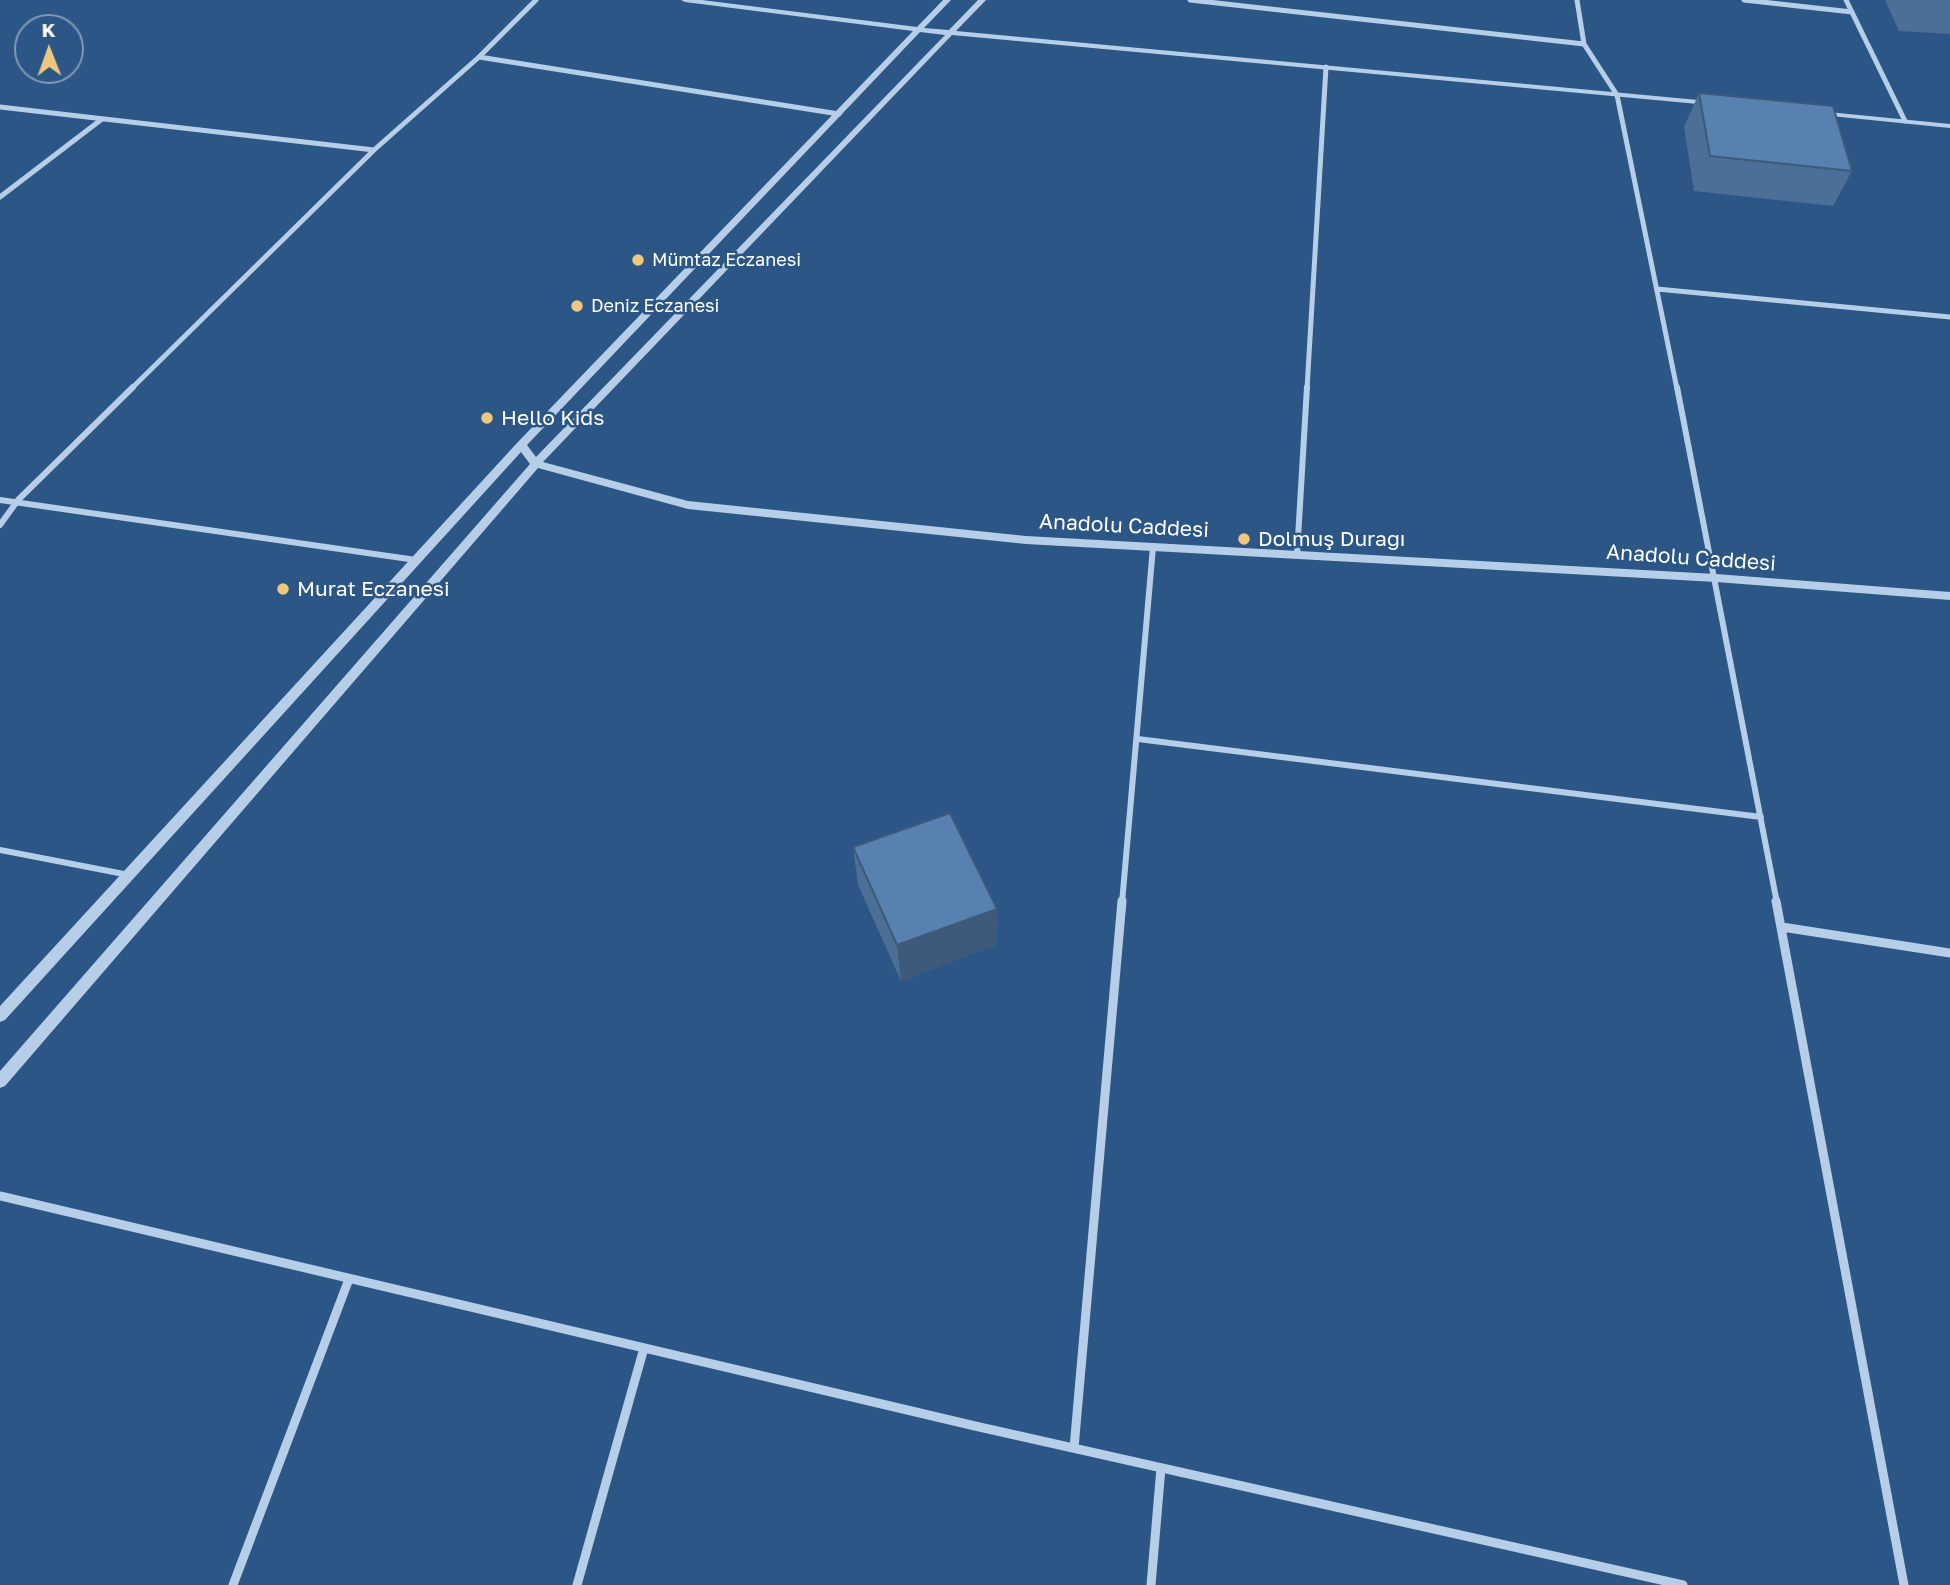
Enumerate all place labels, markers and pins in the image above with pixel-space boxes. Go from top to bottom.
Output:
place label: Mümtaz Eczanesi [652,249,801,271]
marker: Mümtaz Eczanesi [630,252,646,268]
place label: Deniz Eczanesi [591,295,719,317]
marker: Deniz Eczanesi [569,298,585,314]
place label: Hello Kids [501,405,604,431]
marker: Hello Kids [479,410,495,426]
place label: Dolmuş Durağı [1258,526,1405,552]
marker: Dolmuş Durağı [1236,531,1252,547]
place label: Murat Eczanesi [297,576,450,602]
marker: Murat Eczanesi [275,581,291,597]

